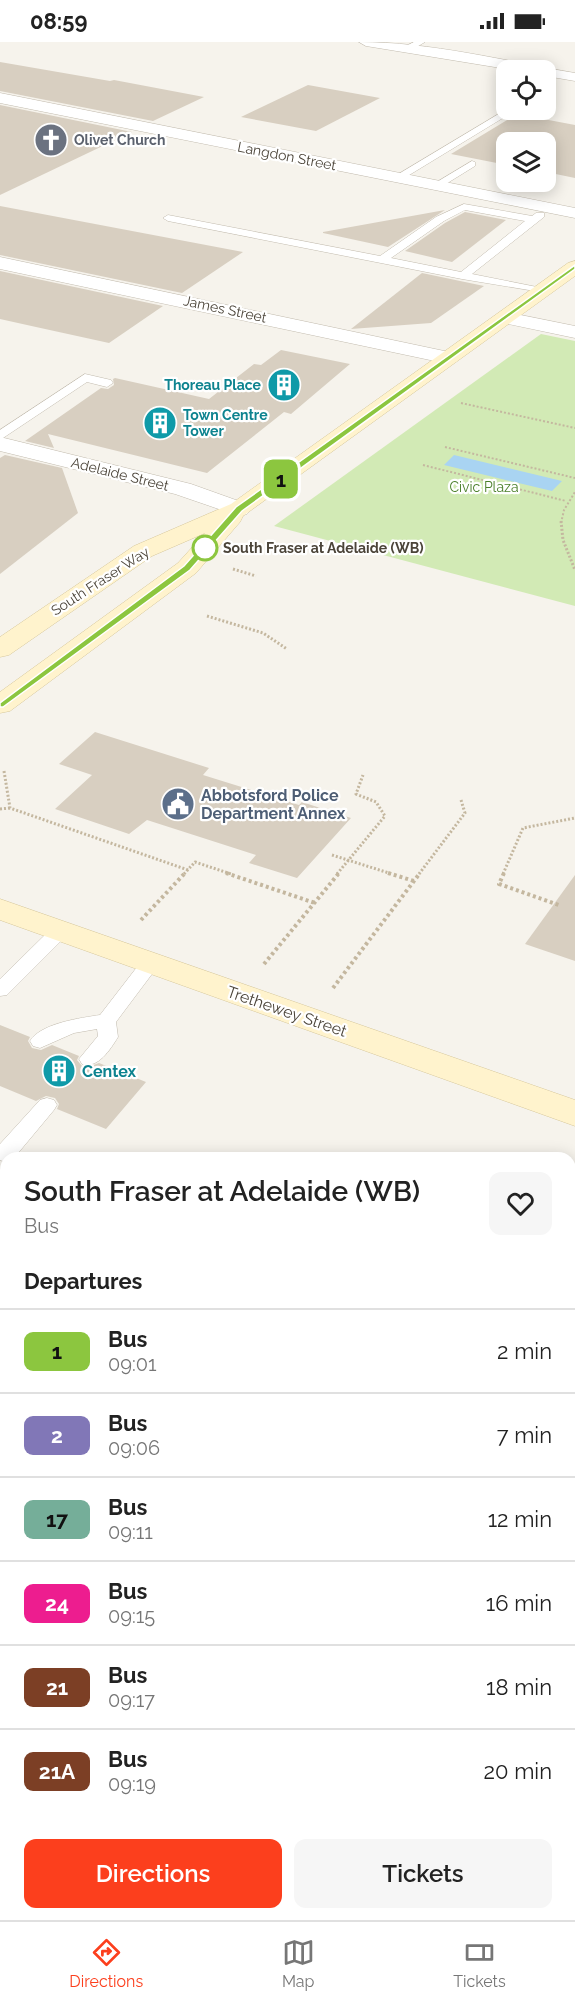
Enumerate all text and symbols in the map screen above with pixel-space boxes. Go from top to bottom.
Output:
text: 08:59 [30,8,87,34]
map controls [496,60,556,192]
button: locate [496,60,556,120]
church icon: Olivet Church [33,122,69,158]
place label: Olivet Church [74,132,165,148]
button: layers [496,132,556,192]
street label: Langdon Street [236,139,338,173]
street label: James Street [182,292,268,326]
building icon: Thoreau Place [266,367,302,403]
place label: Thoreau Place [164,377,262,393]
building icon: Town Centre Tower [142,405,178,441]
place label: Town Centre Tower [183,407,268,439]
street label: Adelaide Street [70,454,171,494]
line badge: 1 [262,460,300,498]
text: 1 [276,467,286,492]
park label: Civic Plaza [449,479,519,495]
marker: South Fraser at Adelaide (WB) [192,535,218,561]
place label: South Fraser at Adelaide (WB) [223,540,424,556]
street label: South Fraser Way [48,543,152,619]
public building icon: Abbotsford Police Department Annex [160,786,196,822]
place label: Abbotsford Police Department Annex [201,786,346,823]
street label: Trethewey Street [224,982,350,1041]
building icon: Centex [41,1053,77,1089]
place label: Centex [82,1062,136,1081]
button: heart [489,1172,552,1235]
text: South Fraser at Adelaide (WB) [24,1175,420,1208]
text: Bus [24,1214,59,1238]
text: Departures [24,1268,142,1294]
text: Bus [108,1326,147,1352]
text: 2 min [497,1338,552,1364]
text: 1 [52,1339,62,1364]
text: 09:01 [108,1352,157,1376]
text: Bus [108,1410,147,1436]
text: 7 min [497,1422,552,1448]
text: 2 [51,1423,63,1448]
text: 09:06 [108,1436,160,1460]
text: Bus [108,1494,147,1520]
text: 12 min [488,1506,552,1532]
text: 17 [46,1507,68,1532]
text: 09:11 [108,1520,153,1544]
text: Bus [108,1578,147,1604]
text: 16 min [486,1590,552,1616]
text: 24 [45,1591,69,1616]
text: 09:15 [108,1604,155,1628]
text: Bus [108,1662,147,1688]
text: 18 min [486,1674,552,1700]
text: 21 [46,1675,68,1700]
text: 09:17 [108,1688,155,1712]
text: Bus [108,1746,147,1772]
text: 20 min [484,1758,552,1784]
text: 21A [39,1759,75,1784]
text: 09:19 [108,1772,156,1796]
button: Directions [24,1839,282,1908]
button: Tickets [294,1839,552,1908]
tab: Directions [69,1936,143,1991]
tab: Map [282,1936,315,1991]
tab: Tickets [453,1936,506,1991]

